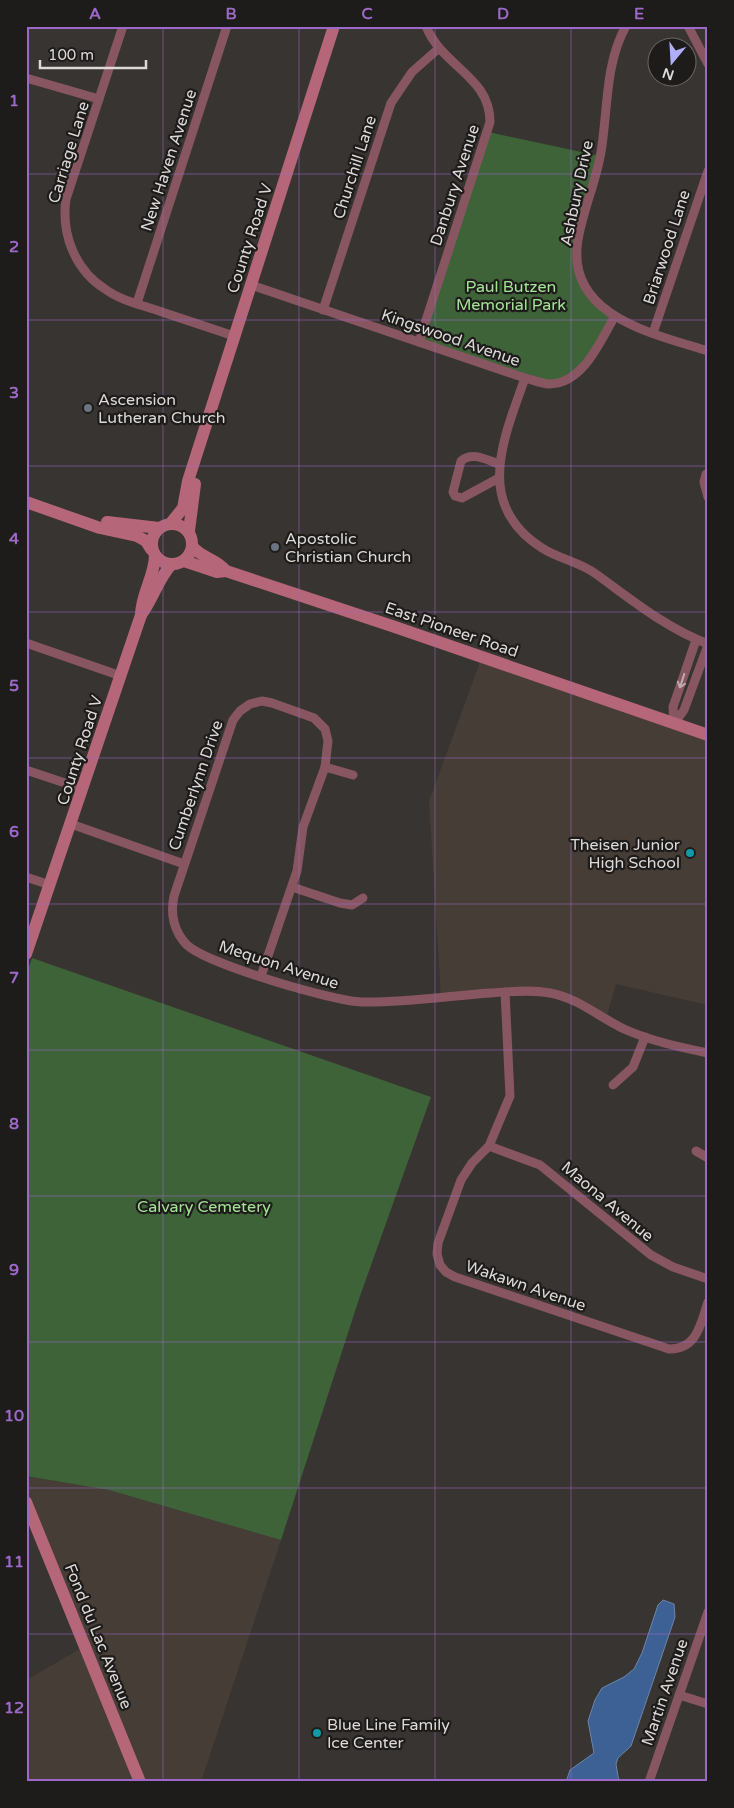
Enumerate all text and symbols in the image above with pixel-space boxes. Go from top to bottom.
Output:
text: A [89,4,101,24]
text: B [225,4,237,24]
text: C [361,4,373,24]
text: D [497,4,509,24]
text: E [634,4,644,24]
scale bar [40,38,146,70]
north arrow [646,38,696,88]
text: 100 m [48,46,94,64]
text: N [660,64,676,84]
street label: New Haven Avenue [137,87,201,234]
text: 1 [9,91,19,111]
street label: Carriage Lane [44,99,94,206]
street label: Churchill Lane [329,113,381,222]
street label: Danbury Avenue [426,122,484,249]
street label: Ashbury Drive [556,139,598,248]
street label: County Road V [223,181,277,296]
street label: Briarwood Lane [639,187,695,307]
text: 2 [9,237,19,257]
park label: Paul Butzen Memorial Park [456,277,566,315]
street label: Kingswood Avenue [379,305,523,371]
text: 3 [9,383,19,403]
place label: Ascension Lutheran Church [98,390,226,428]
marker: Ascension Lutheran Church [82,402,94,414]
text: 4 [9,529,19,549]
place label: Apostolic Christian Church [285,529,411,567]
marker: Apostolic Christian Church [269,541,281,553]
street label: East Pioneer Road [382,598,521,662]
one-way arrow [676,673,686,689]
text: 5 [9,676,19,696]
street label: County Road V [53,693,107,808]
street label: Cumberlynn Drive [164,718,228,853]
text: 6 [9,822,19,842]
place label: Theisen Junior High School [570,835,681,873]
marker: Theisen Junior High School [684,847,696,859]
street label: Mequon Avenue [216,936,341,994]
text: 7 [9,968,19,988]
text: 8 [9,1114,19,1134]
street label: Maona Avenue [557,1157,658,1246]
park label: Calvary Cemetery [137,1197,271,1217]
street label: Wakawn Avenue [463,1256,588,1316]
text: 9 [9,1260,19,1280]
text: 10 [4,1406,24,1426]
text: 11 [4,1552,24,1572]
street label: Fond du Lac Avenue [60,1561,136,1712]
street label: Martin Avenue [637,1636,693,1748]
text: 12 [4,1698,24,1718]
place label: Blue Line Family Ice Center [327,1715,450,1753]
marker: Blue Line Family Ice Center [311,1727,323,1739]

